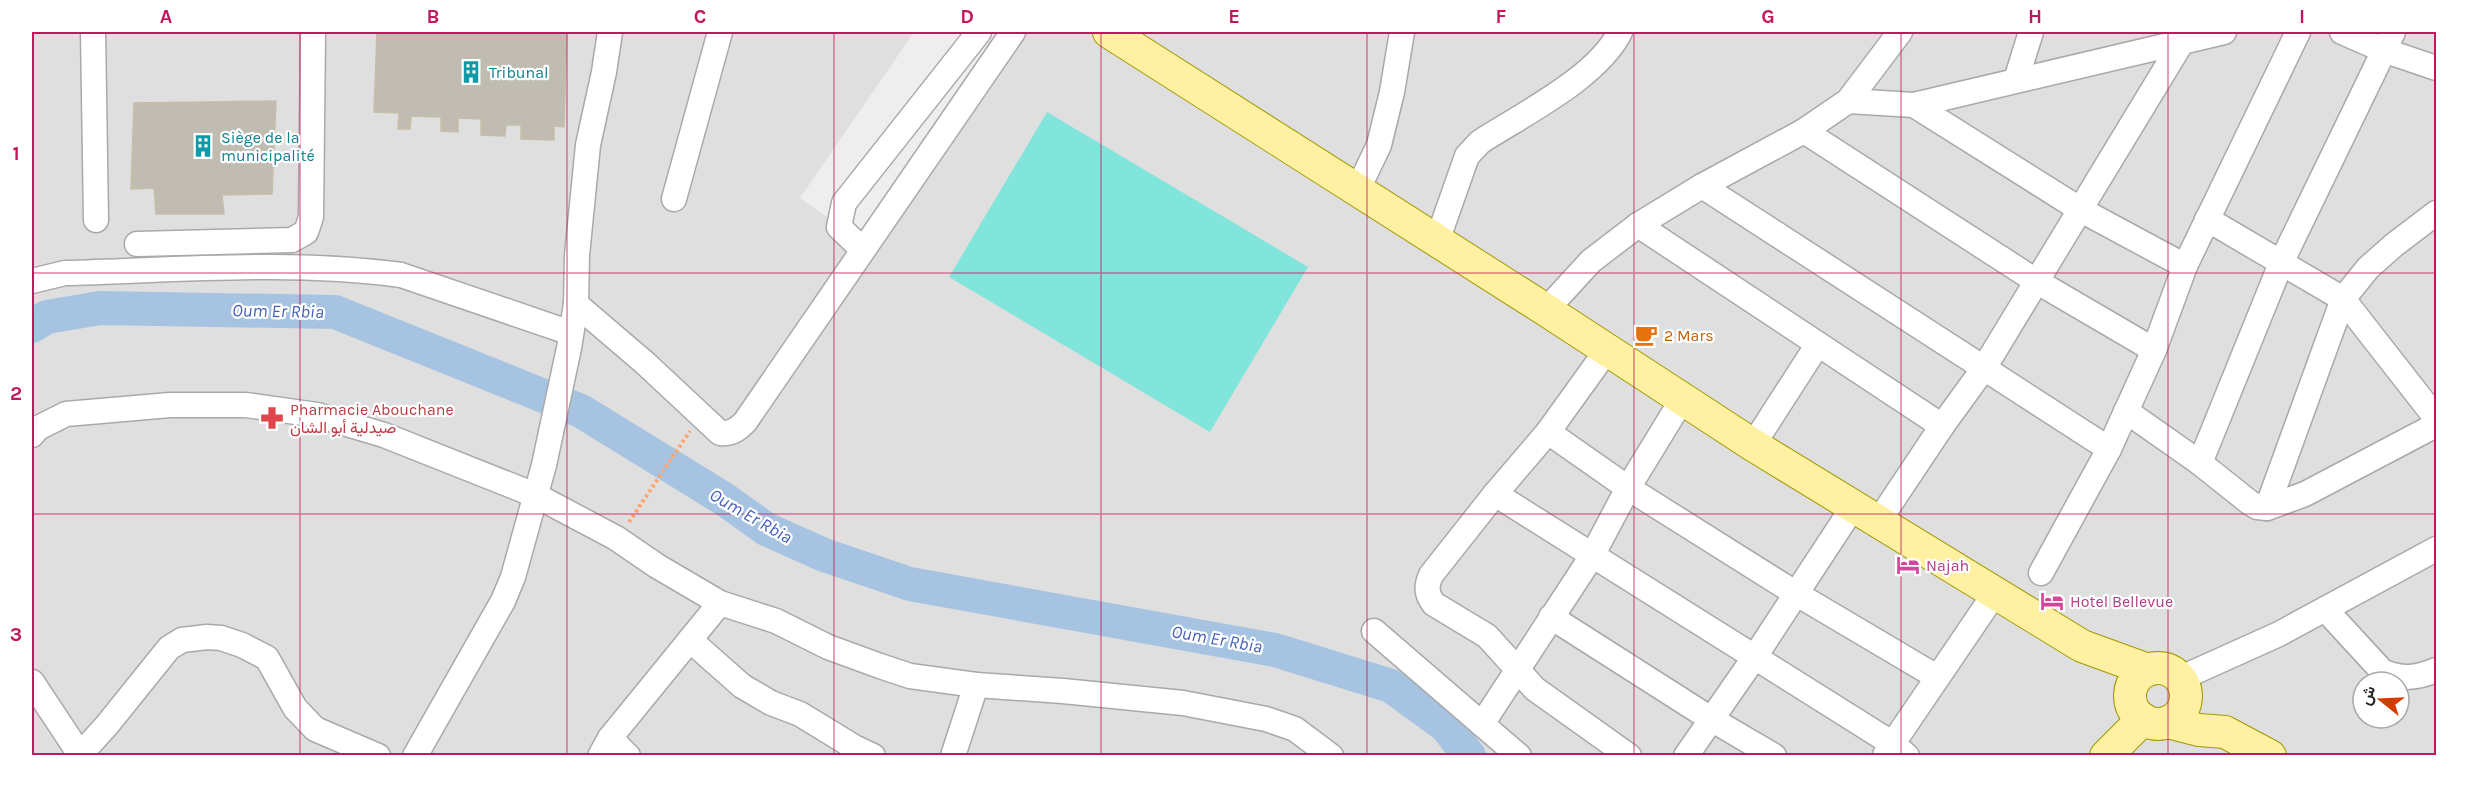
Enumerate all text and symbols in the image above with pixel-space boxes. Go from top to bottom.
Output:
text: A [160,5,173,28]
text: B [427,5,439,28]
text: C [694,5,706,28]
text: D [960,5,974,28]
text: E [1228,5,1240,28]
text: F [1496,5,1507,28]
text: G [1761,5,1775,28]
text: H [2028,5,2042,28]
text: I [2299,5,2305,28]
building icon: Tribunal [458,59,484,85]
place label: Tribunal [489,63,549,82]
place label: Siège de la municipalité [221,128,315,165]
building icon: Siège de la municipalité [190,133,216,159]
text: 1 [12,142,20,165]
water label: Oum Er Rbia [232,299,324,323]
cafe icon: 2 Mars [1633,322,1659,348]
place label: 2 Mars [1664,326,1714,345]
text: 2 [10,382,22,405]
place label: Pharmacie Abouchane صيدلية أبو الشان [290,400,454,438]
pharmacy icon: Pharmacie Abouchane صيدلية أبو الشان [259,405,285,431]
water label: Oum Er Rbia [706,484,796,548]
hotel icon: Najah [1895,552,1921,578]
place label: Najah [1926,556,1969,575]
hotel icon: Hotel Bellevue [2039,588,2065,614]
place label: Hotel Bellevue [2070,592,2173,611]
water label: Oum Er Rbia [1170,620,1264,658]
text: 3 [10,623,22,646]
north arrow [2351,670,2411,730]
text: ش [2355,683,2379,708]

